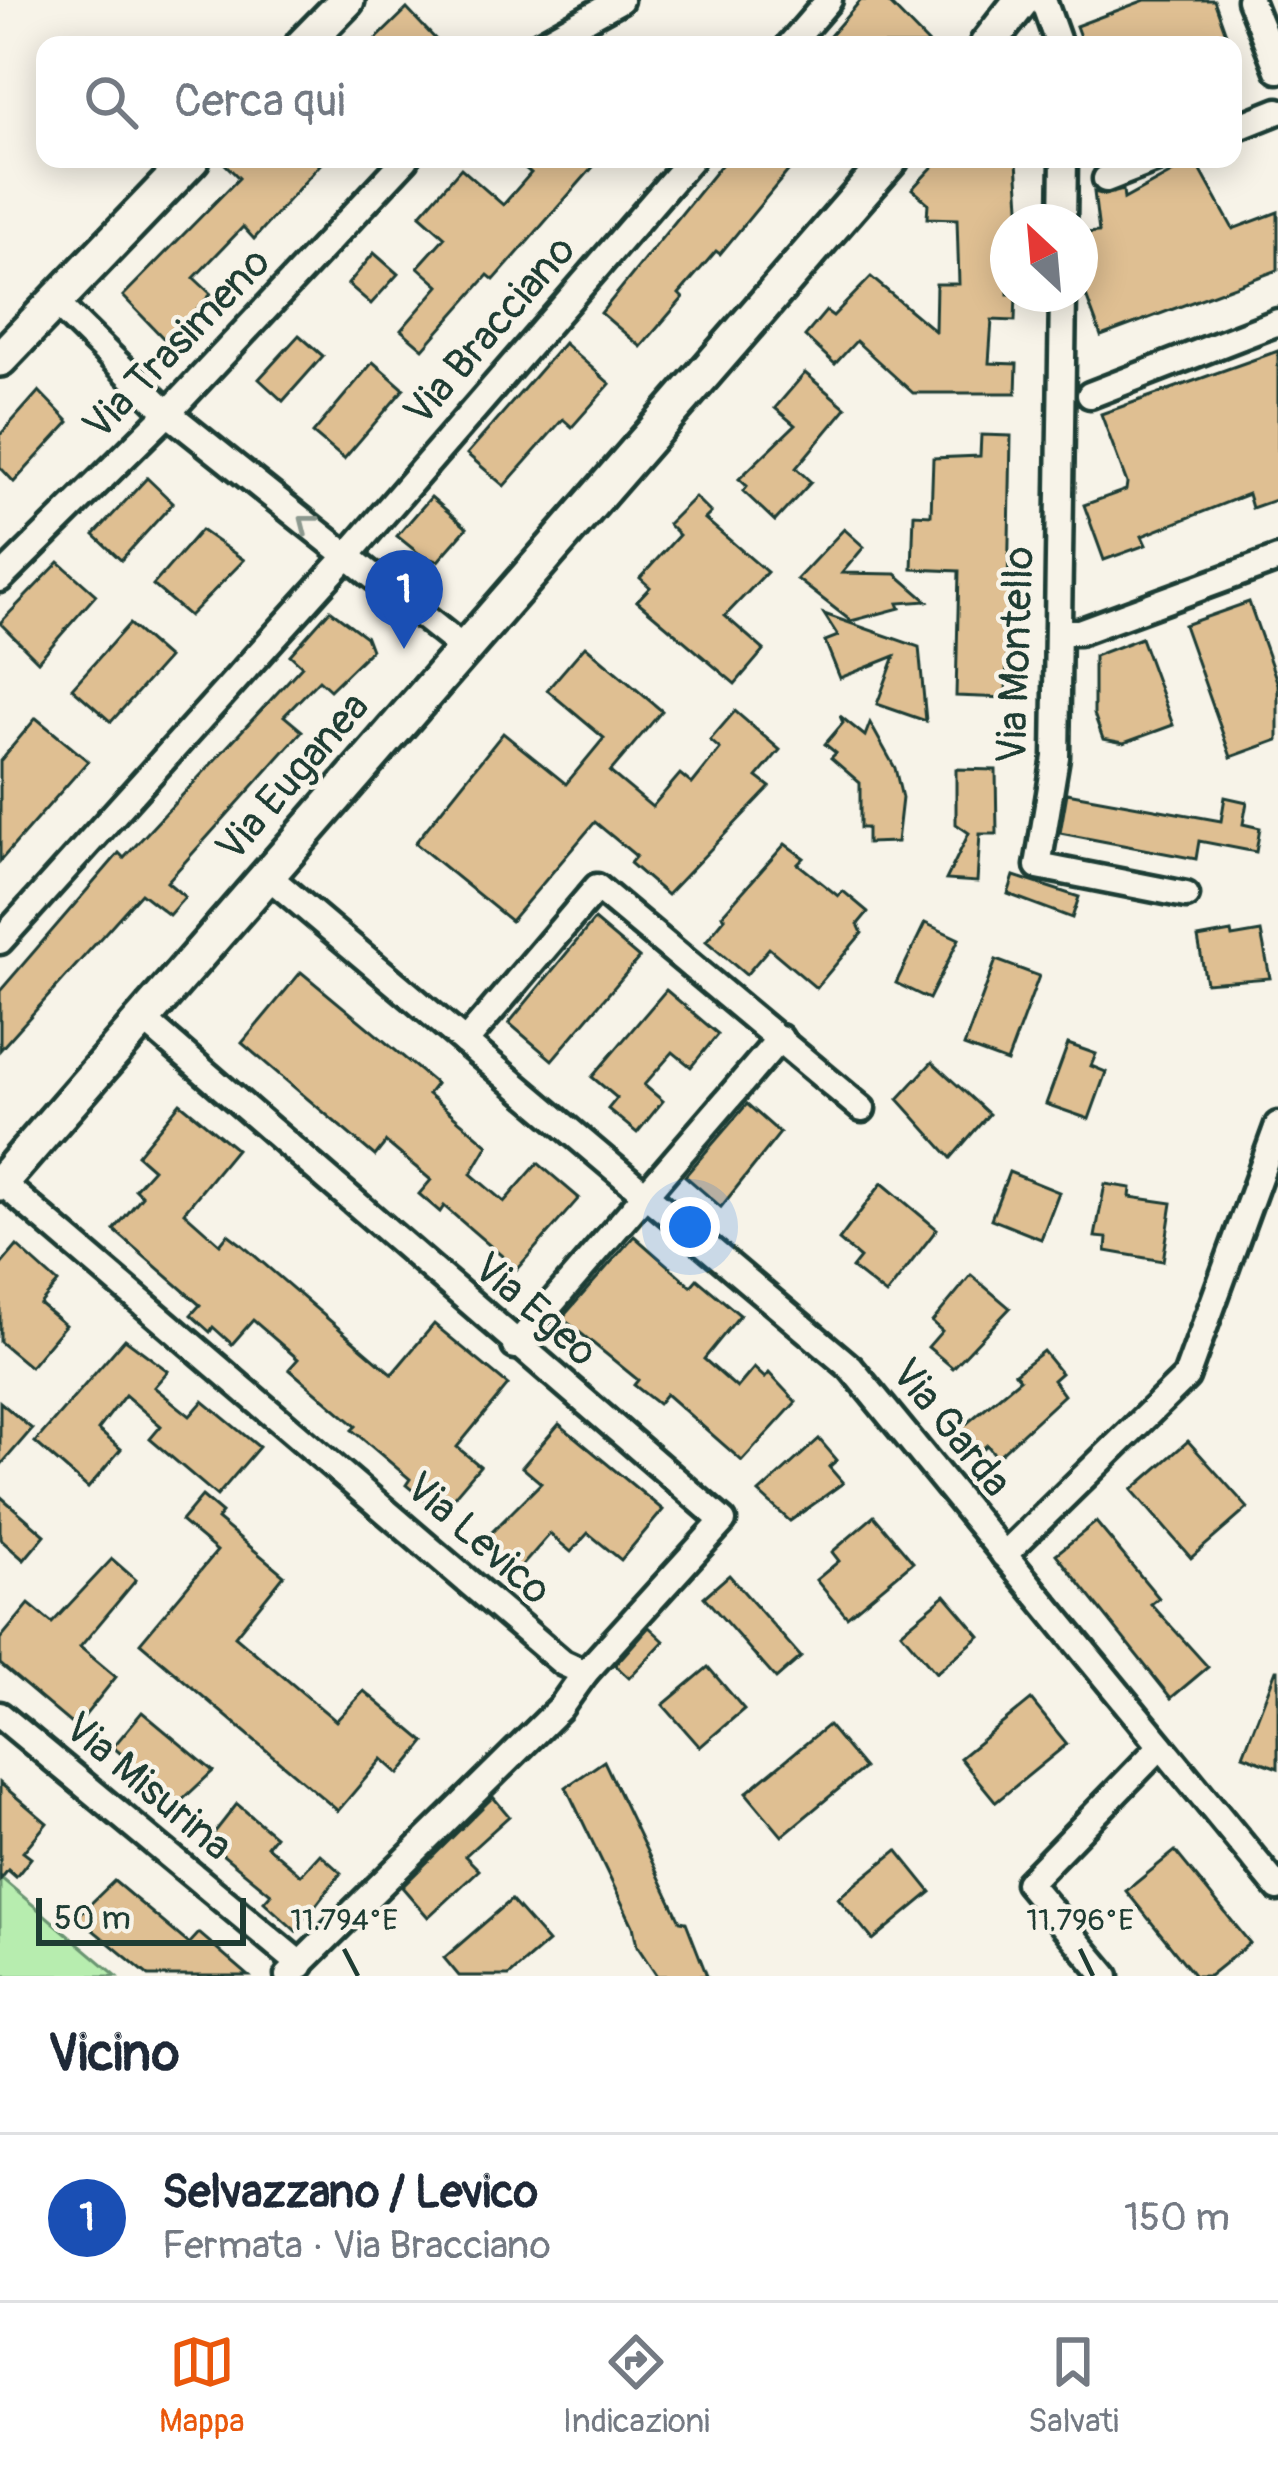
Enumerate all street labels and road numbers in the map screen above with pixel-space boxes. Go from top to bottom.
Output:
street label: Via Bracciano [393,225,587,437]
street label: Via Trasimeno [72,237,282,451]
street label: Via Montello [986,546,1046,764]
street label: Via Euganea [205,682,381,872]
street label: Via Egeo [462,1242,608,1378]
street label: Via Garda [880,1348,1022,1508]
street label: Via Levico [395,1462,561,1616]
street label: Via Misurina [53,1702,243,1872]

